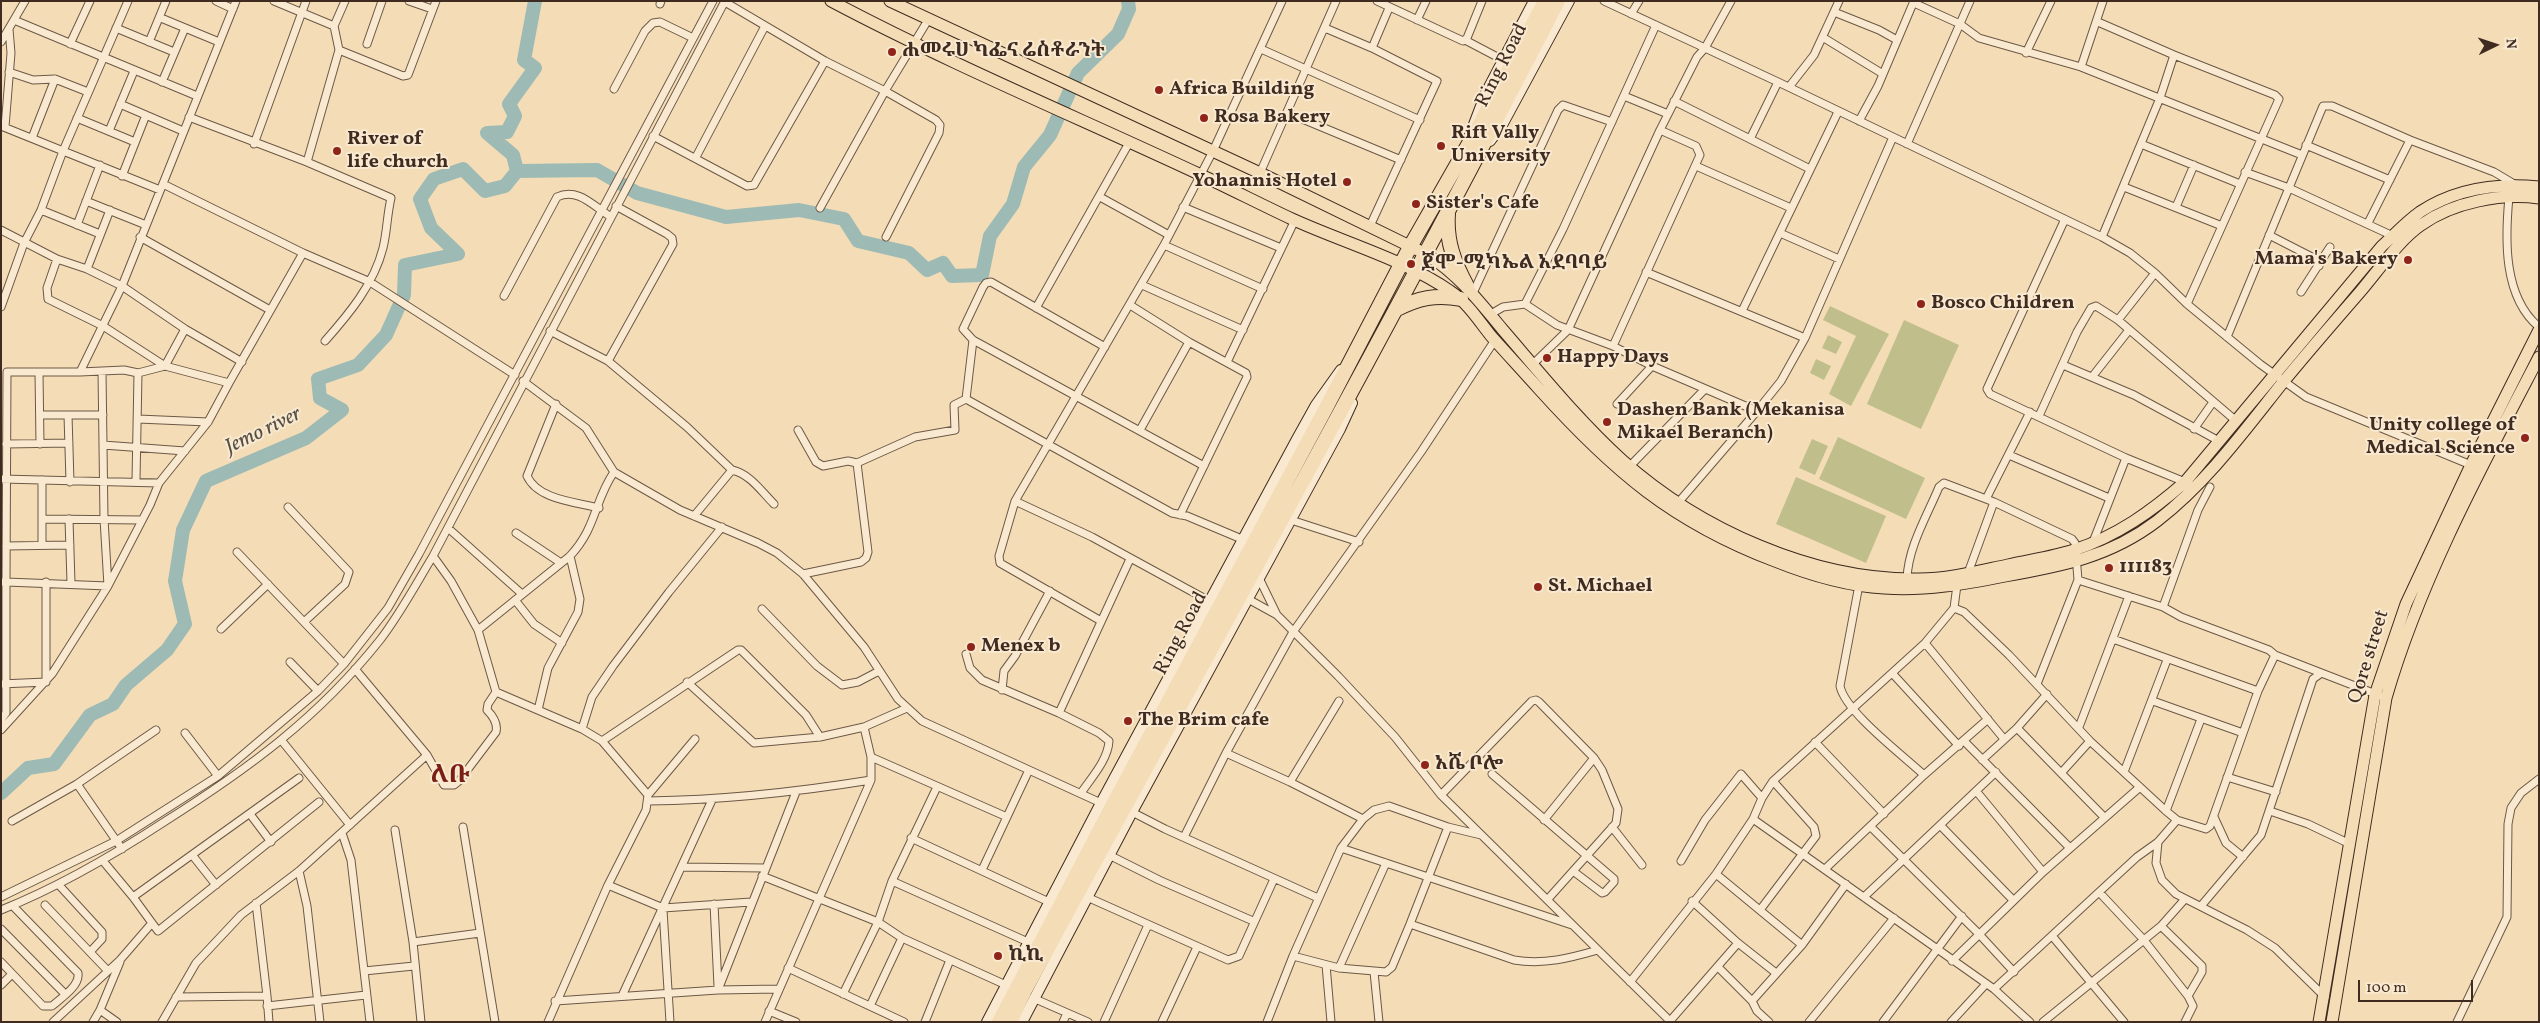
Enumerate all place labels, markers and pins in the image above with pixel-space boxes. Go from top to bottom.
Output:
place label: ሐመሩሀ ካፌና ሬስቶራንት [902,40,1105,64]
marker: ሐመሩሀ ካፌና ሬስቶራንት [886,46,898,58]
place label: Africa Building [1169,78,1314,102]
marker: Africa Building [1153,84,1165,96]
place label: Rosa Bakery [1214,106,1330,130]
marker: Rosa Bakery [1198,112,1210,124]
place label: Rift Vally University [1451,122,1550,169]
place label: River of life church [347,128,449,175]
marker: Rift Vally University [1435,140,1447,152]
marker: River of life church [331,145,343,157]
place label: Yohannis Hotel [1192,170,1337,194]
marker: Yohannis Hotel [1341,176,1353,188]
place label: Sister's Cafe [1426,192,1539,216]
marker: Sister's Cafe [1410,198,1422,210]
place label: Mama's Bakery [2255,248,2398,272]
place label: ጀሞ-ሚካኤል አደባባይ [1421,252,1607,276]
marker: Mama's Bakery [2402,254,2414,266]
marker: ጀሞ-ሚካኤል አደባባይ [1405,258,1417,270]
place label: Bosco Children [1931,292,2075,316]
marker: Bosco Children [1915,298,1927,310]
place label: Happy Days [1557,346,1669,370]
marker: Happy Days [1541,352,1553,364]
place label: Dashen Bank (Mekanisa Mikael Beranch) [1617,399,1845,446]
place label: Unity college of Medical Science [2366,414,2515,461]
marker: Dashen Bank (Mekanisa Mikael Beranch) [1601,416,1613,428]
marker: Unity college of Medical Science [2519,432,2531,444]
place label: 111183 [2119,556,2172,580]
marker: 111183 [2103,562,2115,574]
place label: St. Michael [1548,575,1652,599]
marker: St. Michael [1532,581,1544,593]
place label: Menex b [981,635,1061,659]
marker: Menex b [965,641,977,653]
place label: The Brim cafe [1138,709,1269,733]
marker: The Brim cafe [1122,715,1134,727]
place label: አሼ ቦሎ [1435,753,1503,777]
marker: አሼ ቦሎ [1419,759,1431,771]
place label: ኪኪ [1008,944,1043,968]
marker: ኪኪ [992,950,1004,962]

